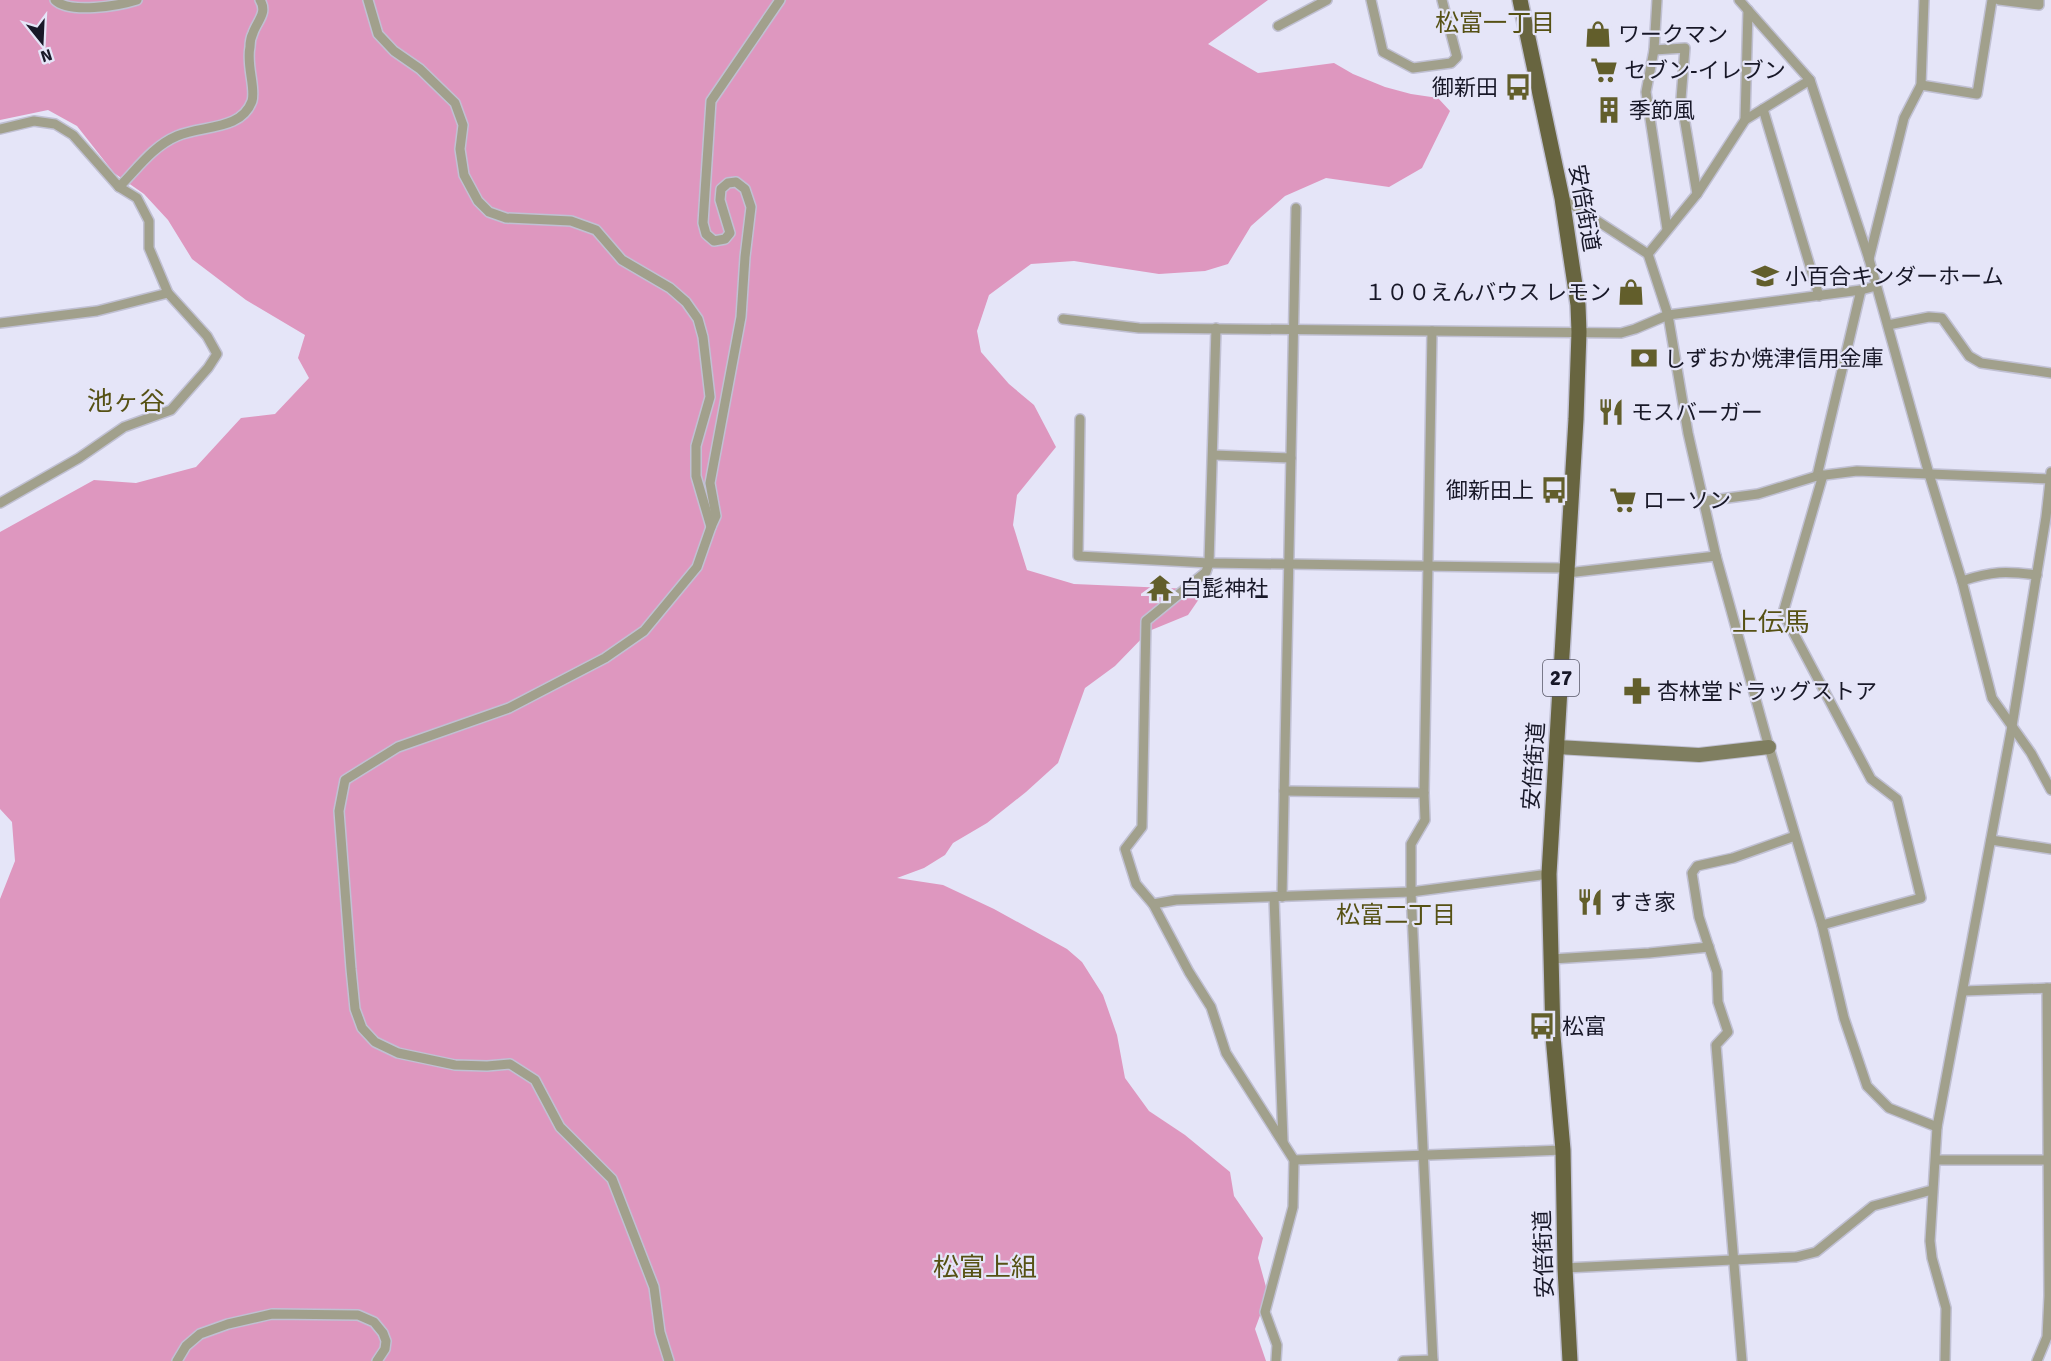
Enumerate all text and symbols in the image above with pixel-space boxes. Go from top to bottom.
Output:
district label: 松富一丁目 [1435,8,1555,38]
north arrow [12,12,72,72]
shop icon: ワークマン [1583,19,1613,49]
place label: ワークマン [1618,21,1728,48]
text: N [38,44,55,67]
supermarket icon: セブン-イレブン [1589,55,1619,85]
place label: セブン-イレブン [1624,57,1786,84]
bus stop icon: 御新田 [1503,72,1533,102]
place label: 御新田 [1432,74,1498,101]
building icon: 季節風 [1594,95,1624,125]
place label: 季節風 [1629,97,1695,124]
street label: 安倍街道 [1564,162,1605,254]
school or university icon: 小百合キンダーホーム [1750,261,1780,291]
place label: 小百合キンダーホーム [1785,263,2004,290]
shop icon: １００えんバウス レモン [1616,277,1646,307]
place label: １００えんバウス レモン [1364,279,1611,306]
bank icon: しずおか焼津信用金庫 [1629,343,1659,373]
place label: しずおか焼津信用金庫 [1664,345,1884,372]
district label: 池ヶ谷 [87,386,165,418]
restaurant icon: モスバーガー [1596,397,1626,427]
place label: モスバーガー [1631,399,1763,426]
bus stop icon: 御新田上 [1539,475,1569,505]
place label: 御新田上 [1446,477,1534,504]
supermarket icon: ローソン [1608,485,1638,515]
place label: ローソン [1643,487,1731,514]
temple icon: 白髭神社 [1145,573,1175,603]
place label: 白髭神社 [1180,575,1268,602]
district label: 上伝馬 [1732,607,1810,639]
road number: 27 [1543,660,1579,696]
pharmacy icon: 杏林堂ドラッグストア [1622,676,1652,706]
place label: 杏林堂ドラッグストア [1657,678,1877,705]
street label: 安倍街道 [1517,721,1550,811]
restaurant icon: すき家 [1575,887,1605,917]
place label: すき家 [1610,889,1676,916]
district label: 松富二丁目 [1336,900,1456,930]
bus stop icon: 松富 [1527,1011,1557,1041]
place label: 松富 [1562,1013,1606,1040]
street label: 安倍街道 [1528,1210,1559,1298]
district label: 松富上組 [933,1252,1037,1284]

